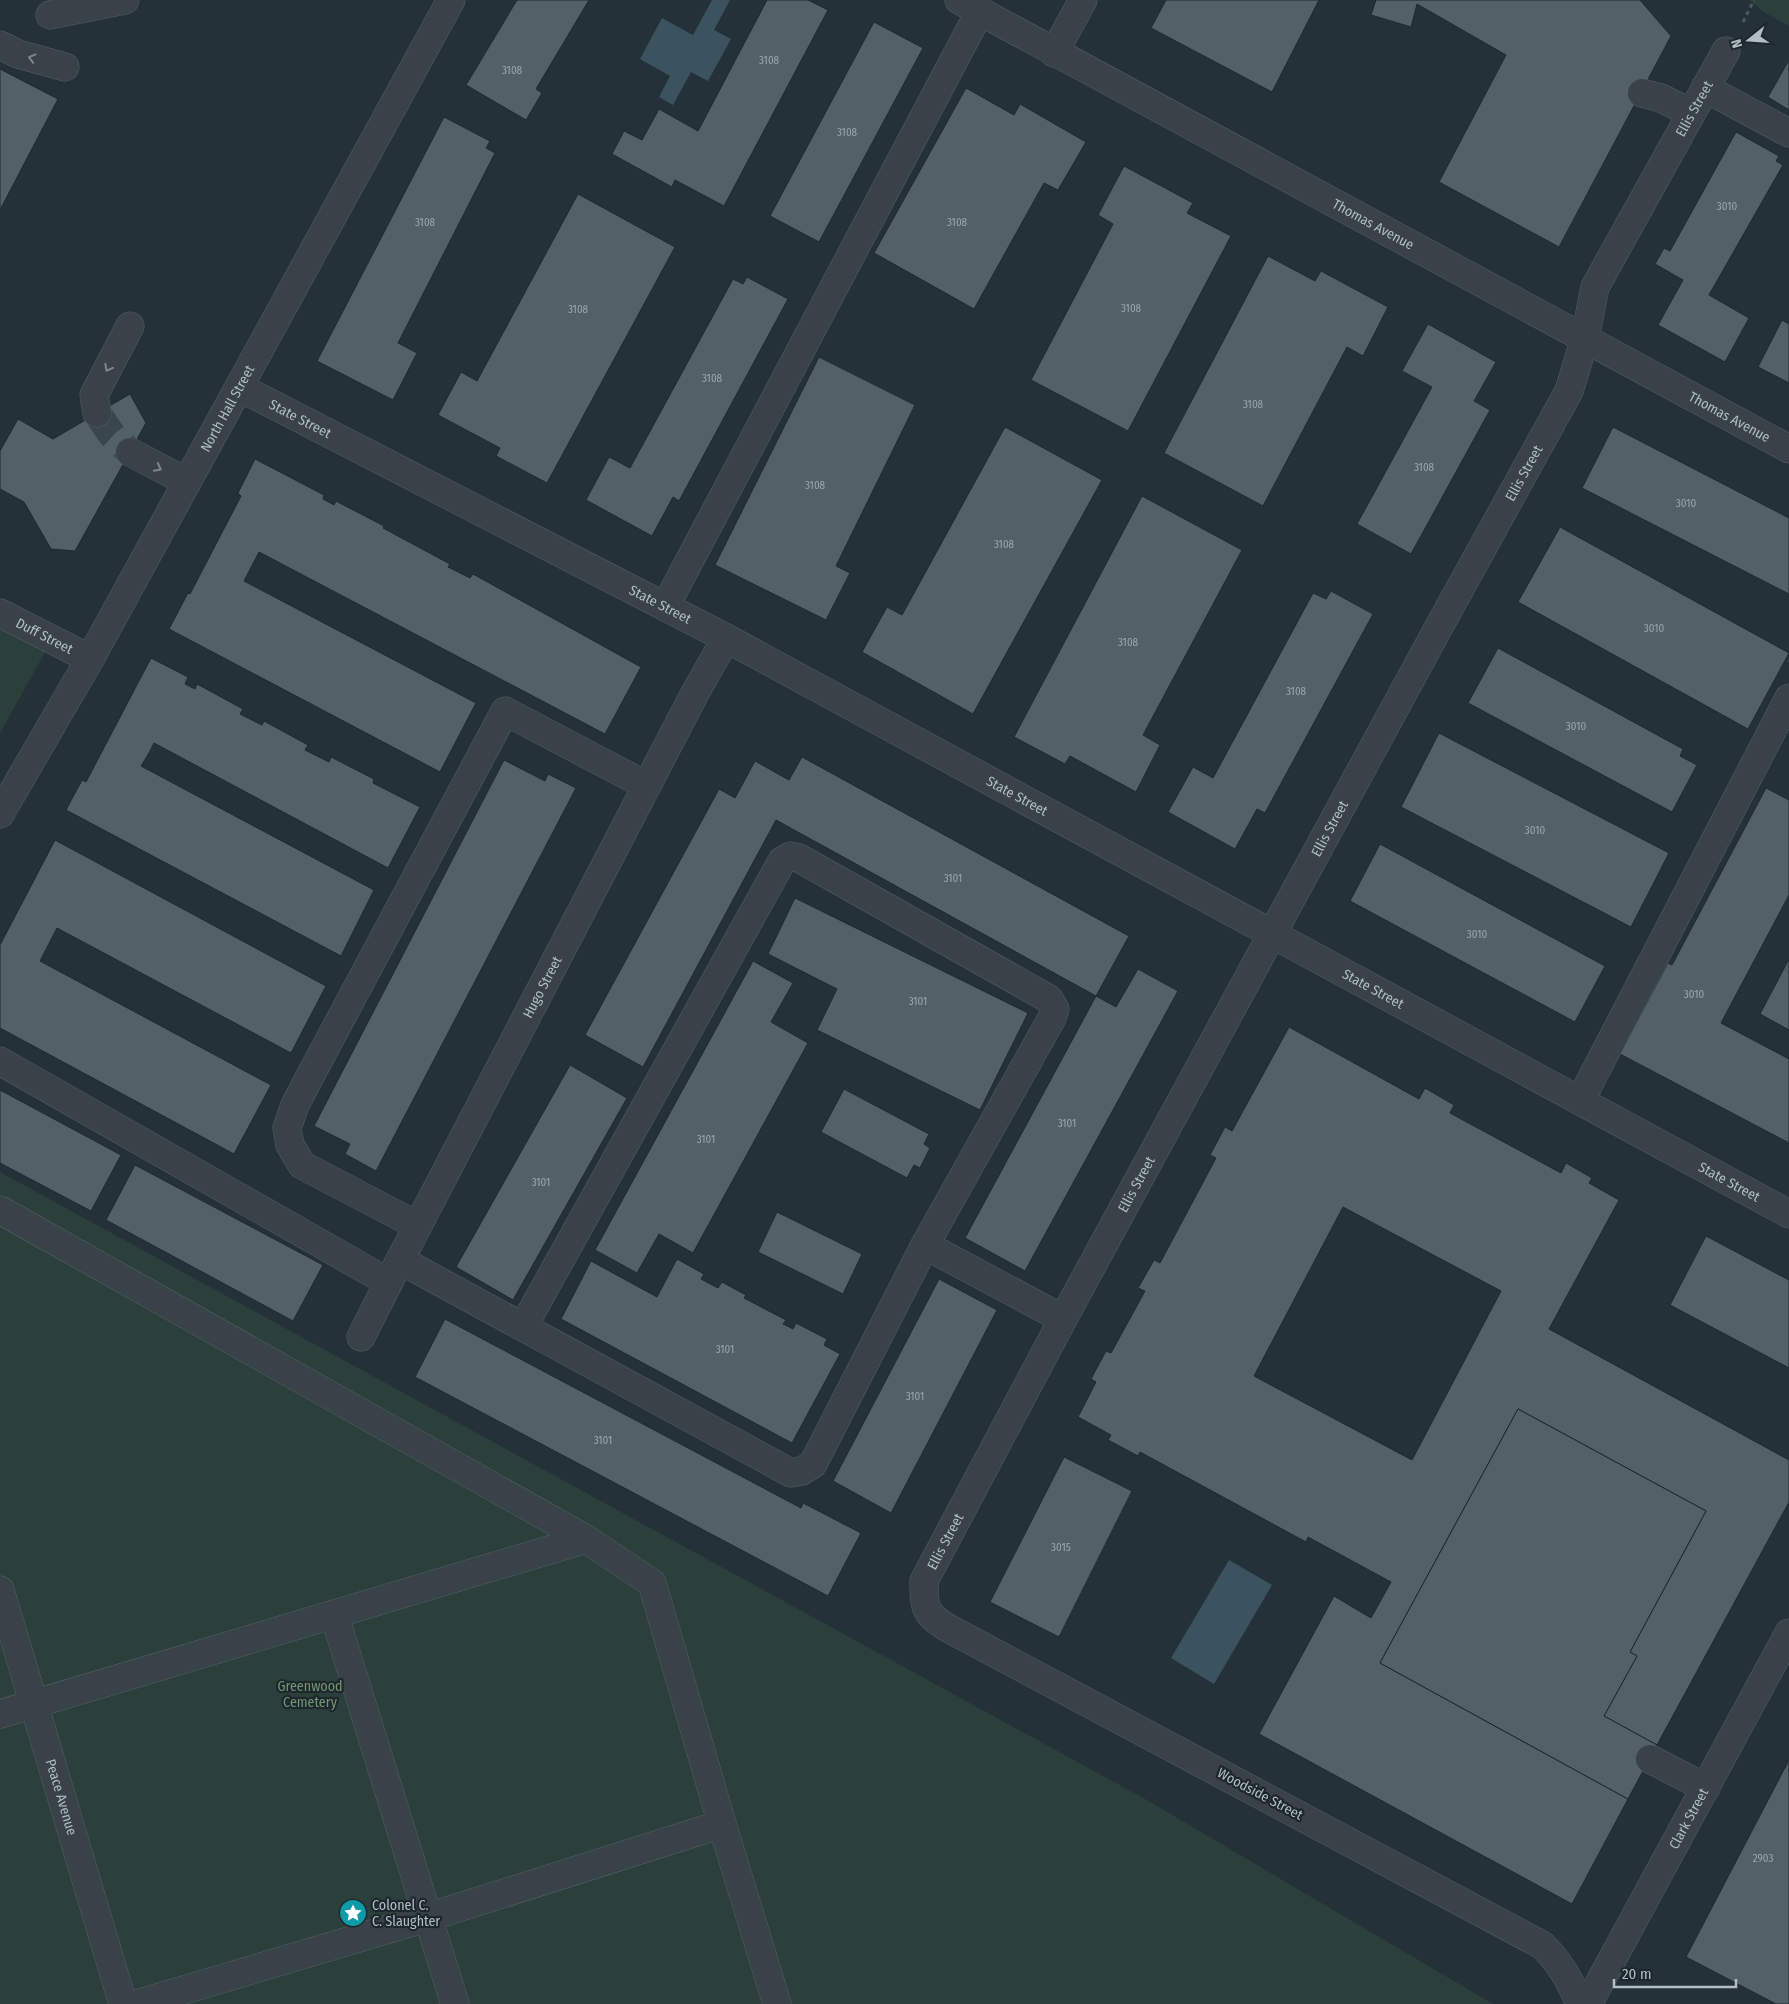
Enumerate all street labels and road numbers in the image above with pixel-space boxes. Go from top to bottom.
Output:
street label: Ellis Street [1672,77,1716,139]
street label: Thomas Avenue [1330,195,1417,253]
street label: North Hall Street [197,362,258,455]
street label: Thomas Avenue [1686,388,1773,446]
street label: State Street [267,396,335,442]
street label: Ellis Street [1502,442,1546,504]
street label: State Street [626,581,695,627]
street label: Duff Street [13,614,76,658]
street label: State Street [983,772,1051,819]
street label: Ellis Street [1307,797,1352,859]
street label: Hugo Street [519,953,565,1021]
street label: State Street [1340,965,1407,1012]
street label: Ellis Street [1114,1153,1158,1215]
street label: State Street [1696,1158,1763,1205]
street label: Ellis Street [923,1510,967,1572]
street label: Peace Avenue [42,1757,81,1837]
street label: Woodside Street [1214,1764,1306,1824]
street label: Clark Street [1665,1785,1712,1852]

